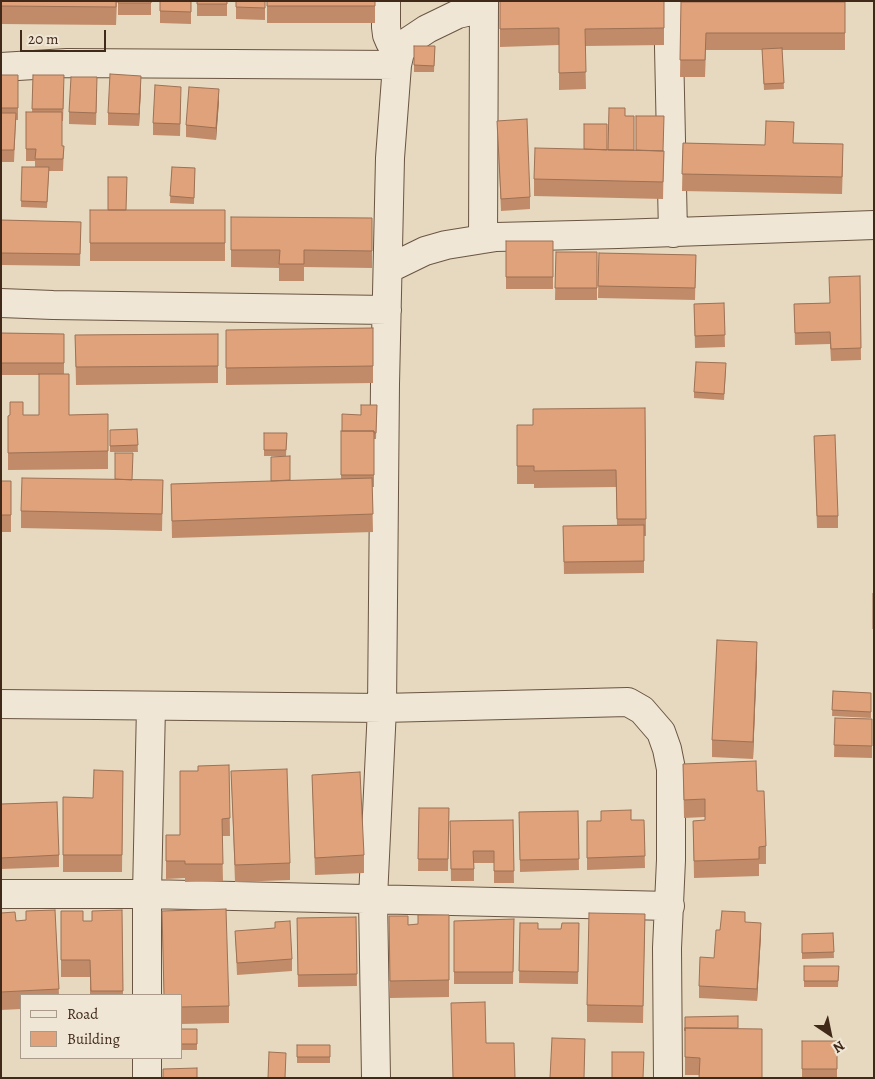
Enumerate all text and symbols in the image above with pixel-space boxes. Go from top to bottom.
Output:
scale bar [22,20,109,52]
text: 20 m [28,29,59,49]
legend [20,994,182,1059]
text: Road [67,1004,98,1024]
north arrow [805,1009,855,1059]
text: Building [67,1029,120,1049]
text: N [829,1036,848,1058]

